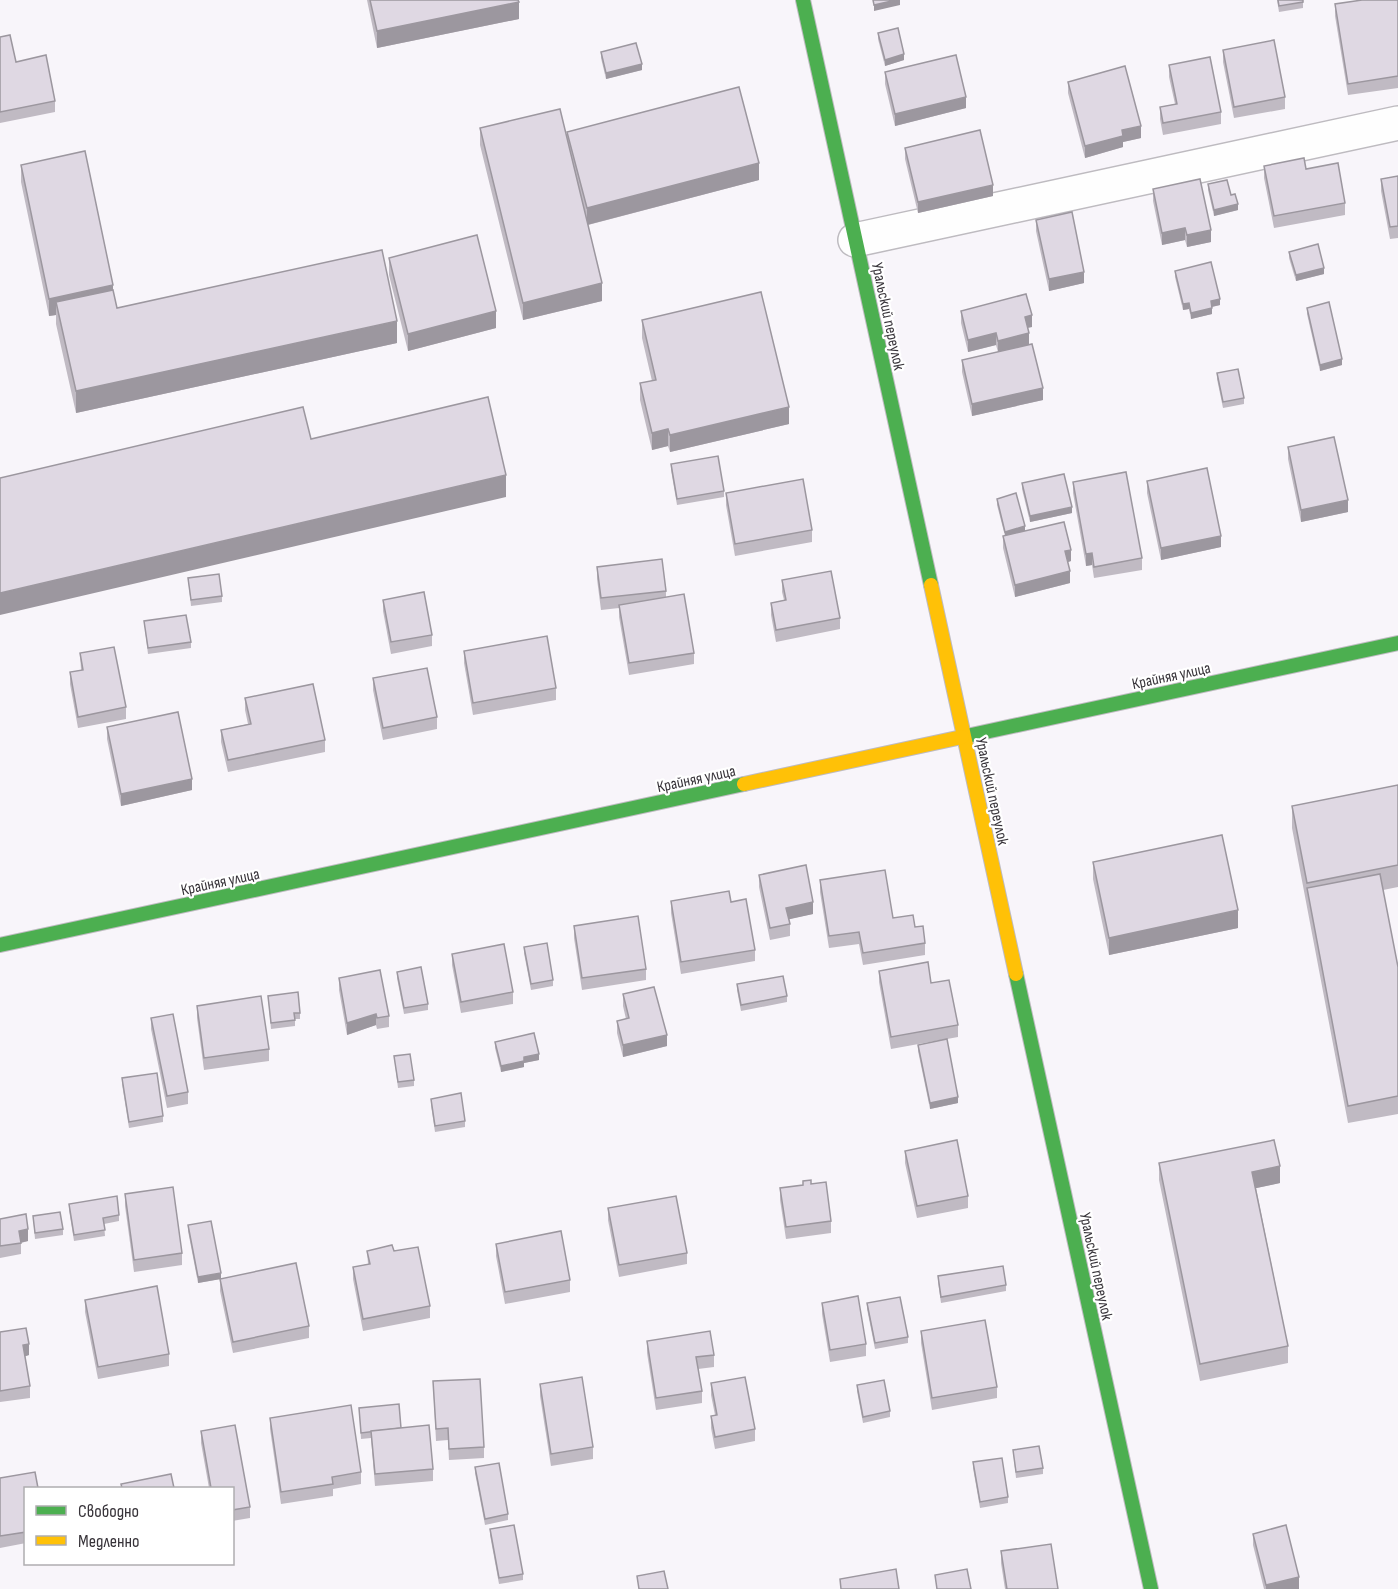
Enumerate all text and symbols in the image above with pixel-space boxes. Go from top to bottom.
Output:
street label: Уральский переулок [867,261,908,373]
street label: Крайняя улица [1130,659,1212,694]
street label: Уральский переулок [971,736,1012,848]
street label: Крайняя улица [655,762,737,797]
street label: Крайняя улица [179,865,261,900]
street label: Уральский переулок [1075,1211,1116,1323]
legend [24,1487,234,1565]
text: Свободно [78,1501,139,1522]
text: Медленно [78,1531,140,1552]

